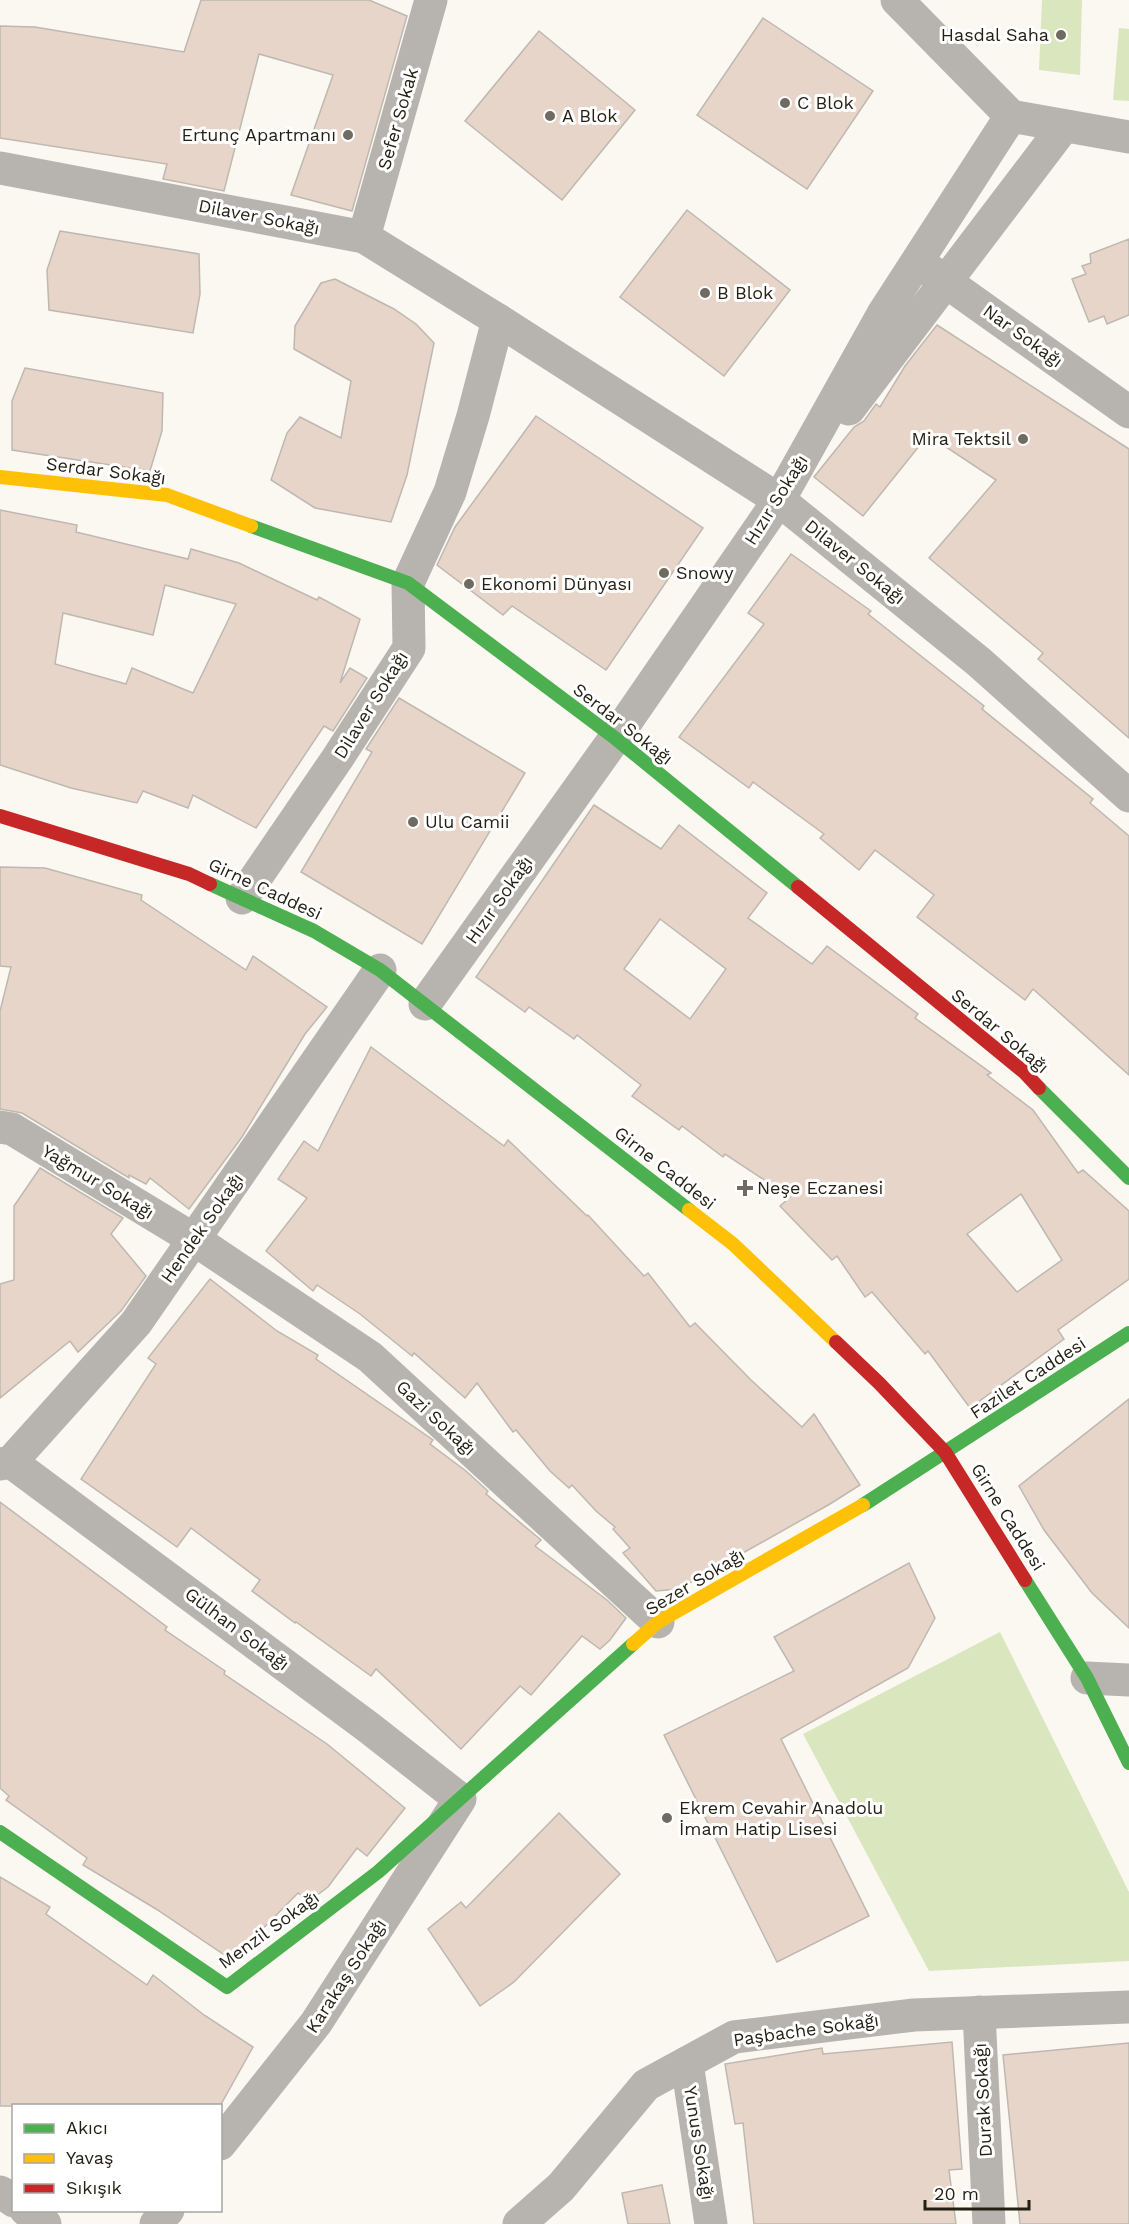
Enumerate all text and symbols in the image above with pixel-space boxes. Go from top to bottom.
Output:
place label: Hasdal Saha [941,24,1049,45]
marker: Hasdal Saha [1054,28,1068,42]
street label: Sefer Sokak [373,66,422,172]
place label: C Blok [797,92,854,113]
marker: C Blok [778,96,792,110]
place label: A Blok [562,105,618,126]
marker: A Blok [543,109,557,123]
place label: Ertunç Apartmanı [181,124,336,145]
marker: Ertunç Apartmanı [341,128,355,142]
street label: Dilaver Sokağı [197,194,321,239]
place label: B Blok [717,282,773,303]
marker: B Blok [698,286,712,300]
street label: Nar Sokağı [979,300,1067,372]
place label: Mira Tektsil [912,428,1011,449]
marker: Mira Tektsil [1016,432,1030,446]
street label: Hızır Sokağı [740,451,812,549]
street label: Serdar Sokağı [45,453,167,488]
street label: Dilaver Sokağı [801,515,910,608]
place label: Snowy [676,562,734,583]
marker: Snowy [657,566,671,580]
place label: Ekonomi Dünyası [481,573,632,594]
marker: Ekonomi Dünyası [462,577,476,591]
street label: Dilaver Sokağı [329,647,412,762]
street label: Serdar Sokağı [569,678,677,769]
place label: Ulu Camii [425,811,510,832]
marker: Ulu Camii [406,815,420,829]
street label: Hızır Sokağı [461,852,537,948]
street label: Girne Caddesi [205,853,325,924]
street label: Serdar Sokağı [947,984,1053,1077]
street label: Girne Caddesi [611,1122,720,1214]
street label: Yağmur Sokağı [39,1140,158,1223]
street label: Hendek Sokağı [156,1169,247,1287]
place label: Neşe Eczanesi [757,1177,883,1198]
marker: Neşe Eczanesi [738,1181,752,1195]
street label: Fazilet Caddesi [966,1332,1090,1423]
street label: Gazi Sokağı [392,1376,480,1460]
street label: Girne Caddesi [967,1459,1050,1574]
street label: Sezer Sokağı [641,1544,748,1619]
street label: Gülhan Sokağı [181,1583,294,1675]
place label: Ekrem Cevahir Anadolu İmam Hatip Lisesi [679,1797,883,1839]
marker: Ekrem Cevahir Anadolu İmam Hatip Lisesi [660,1811,674,1825]
street label: Menzil Sokağı [214,1886,323,1973]
street label: Karakaş Sokağı [301,1915,390,2037]
street label: Paşbache Sokağı [732,2009,880,2050]
street label: Durak Sokağı [969,2042,996,2158]
street label: Yunus Sokağı [680,2084,719,2201]
legend [12,2104,222,2212]
text: Akıcı [66,2117,108,2138]
text: Yavaş [66,2147,113,2168]
scale bar [925,2173,1028,2211]
text: Sıkışık [66,2177,122,2198]
text: 20 m [934,2183,979,2204]

